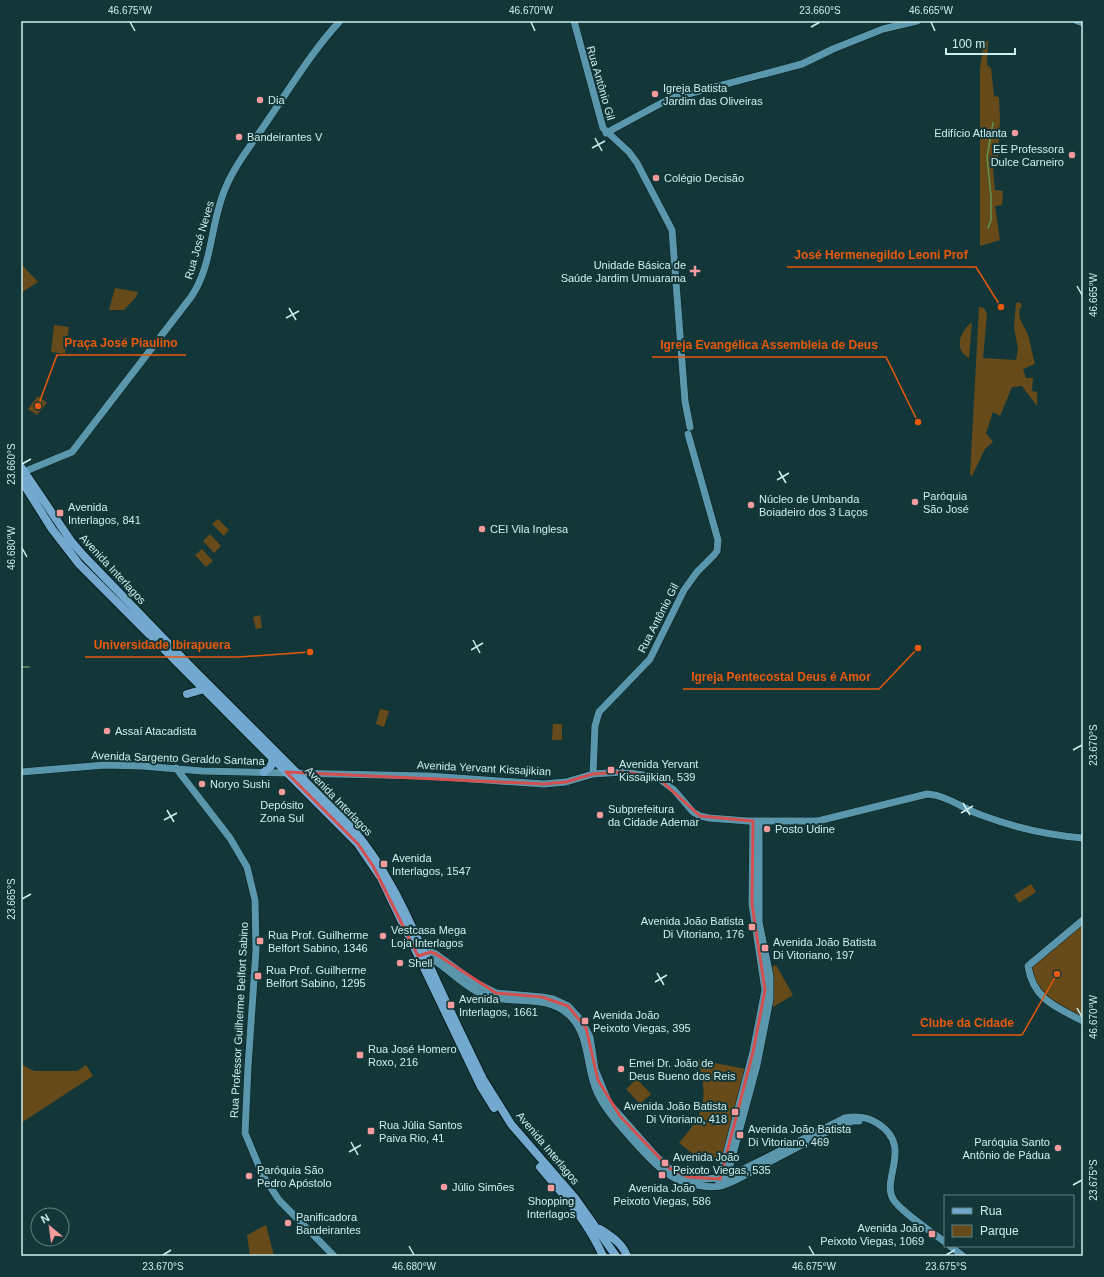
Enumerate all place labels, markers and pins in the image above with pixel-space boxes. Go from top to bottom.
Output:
place label: Igreja Batista Jardim das Oliveiras [663,82,763,107]
marker: Igreja Batista Jardim das Oliveiras [650,89,660,99]
place label: Dia [268,94,285,106]
marker: Dia [255,95,265,105]
place label: Edifício Atlanta [934,127,1008,139]
marker: Edifício Atlanta [1010,128,1020,138]
place label: Bandeirantes V [247,131,323,143]
marker: Bandeirantes V [234,132,244,142]
place label: EE Professora Dulce Carneiro [991,143,1065,168]
marker: EE Professora Dulce Carneiro [1067,150,1077,160]
place label: Colégio Decisão [664,172,744,184]
marker: Colégio Decisão [651,173,661,183]
callout: José Hermenegildo Leoni Prof [787,243,976,267]
place label: Unidade Básica de Saúde Jardim Umuarama [561,259,687,284]
marker: Unidade Básica de Saúde Jardim Umuarama [689,265,701,277]
callout: Praça José Piaulino [57,331,186,355]
callout: Igreja Evangélica Assembleia de Deus [652,333,886,357]
place label: Paróquia São José [923,490,969,515]
place label: Núcleo de Umbanda Boiadeiro dos 3 Laços [759,493,868,518]
marker: Paróquia São José [910,497,920,507]
marker: Núcleo de Umbanda Boiadeiro dos 3 Laços [746,500,756,510]
place label: Avenida Interlagos, 841 [68,501,141,526]
marker: Avenida Interlagos, 841 [55,508,65,518]
place label: CEI Vila Inglesa [490,523,569,535]
marker: CEI Vila Inglesa [477,524,487,534]
callout: Universidade Ibirapuera [85,633,238,657]
callout: Igreja Pentecostal Deus é Amor [683,665,879,689]
place label: Assaí Atacadista [115,725,197,737]
marker: Assaí Atacadista [102,726,112,736]
place label: Avenida Yervant Kissajikian, 539 [619,758,698,783]
marker: Avenida Yervant Kissajikian, 539 [606,765,616,775]
place label: Noryo Sushi [210,778,270,790]
marker: Noryo Sushi [197,779,207,789]
marker: Depósito Zona Sul [277,787,287,797]
place label: Depósito Zona Sul [260,799,304,824]
place label: Subprefeitura da Cidade Ademar [608,803,699,828]
marker: Subprefeitura da Cidade Ademar [595,810,605,820]
place label: Posto Udine [775,823,835,835]
marker: Posto Udine [762,824,772,834]
place label: Avenida Interlagos, 1547 [392,852,471,877]
marker: Avenida Interlagos, 1547 [379,859,389,869]
place label: Avenida João Batista Di Vitoriano, 176 [641,915,745,940]
marker: Avenida João Batista Di Vitoriano, 176 [747,922,757,932]
place label: Vestcasa Mega Loja Interlagos [391,924,467,949]
place label: Rua Prof. Guilherme Belfort Sabino, 1346 [268,929,368,954]
marker: Vestcasa Mega Loja Interlagos [378,931,388,941]
marker: Rua Prof. Guilherme Belfort Sabino, 1346 [255,936,265,946]
place label: Avenida João Batista Di Vitoriano, 197 [773,936,877,961]
marker: Avenida João Batista Di Vitoriano, 197 [760,943,770,953]
place label: Shell [408,957,432,969]
marker: Shell [395,958,405,968]
place label: Rua Prof. Guilherme Belfort Sabino, 1295 [266,964,366,989]
marker: Rua Prof. Guilherme Belfort Sabino, 1295 [253,971,263,981]
place label: Avenida Interlagos, 1661 [459,993,538,1018]
marker: Avenida Interlagos, 1661 [446,1000,456,1010]
place label: Avenida João Peixoto Viegas, 395 [593,1009,691,1034]
callout: Clube da Cidade [912,1011,1022,1035]
marker: Avenida João Peixoto Viegas, 395 [580,1016,590,1026]
place label: Rua José Homero Roxo, 216 [368,1043,457,1068]
marker: Rua José Homero Roxo, 216 [355,1050,365,1060]
place label: Emei Dr. João de Deus Bueno dos Reis [629,1057,736,1082]
marker: Emei Dr. João de Deus Bueno dos Reis [616,1064,626,1074]
place label: Avenida João Batista Di Vitoriano, 418 [624,1100,728,1125]
marker: Avenida João Batista Di Vitoriano, 418 [730,1107,740,1117]
place label: Rua Júlia Santos Paiva Rio, 41 [379,1119,463,1144]
place label: Avenida João Batista Di Vitoriano, 469 [748,1123,852,1148]
marker: Rua Júlia Santos Paiva Rio, 41 [366,1126,376,1136]
marker: Avenida João Batista Di Vitoriano, 469 [735,1130,745,1140]
place label: Paróquia Santo Antônio de Pádua [963,1136,1051,1161]
marker: Paróquia Santo Antônio de Pádua [1053,1143,1063,1153]
place label: Avenida João Peixoto Viegas, 535 [673,1151,771,1176]
marker: Avenida João Peixoto Viegas, 535 [660,1158,670,1168]
place label: Paróquia São Pedro Apóstolo [257,1164,332,1189]
marker: Avenida João Peixoto Viegas, 586 [657,1170,667,1180]
marker: Paróquia São Pedro Apóstolo [244,1171,254,1181]
place label: Júlio Simões [452,1181,515,1193]
marker: Júlio Simões [439,1182,449,1192]
place label: Avenida João Peixoto Viegas, 586 [613,1182,711,1207]
marker: Shopping Interlagos [546,1183,556,1193]
place label: Shopping Interlagos [527,1195,576,1220]
place label: Panificadora Bandeirantes [296,1211,361,1236]
marker: Panificadora Bandeirantes [283,1218,293,1228]
place label: Avenida João Peixoto Viegas, 1069 [820,1222,924,1247]
marker: Avenida João Peixoto Viegas, 1069 [927,1229,937,1239]

